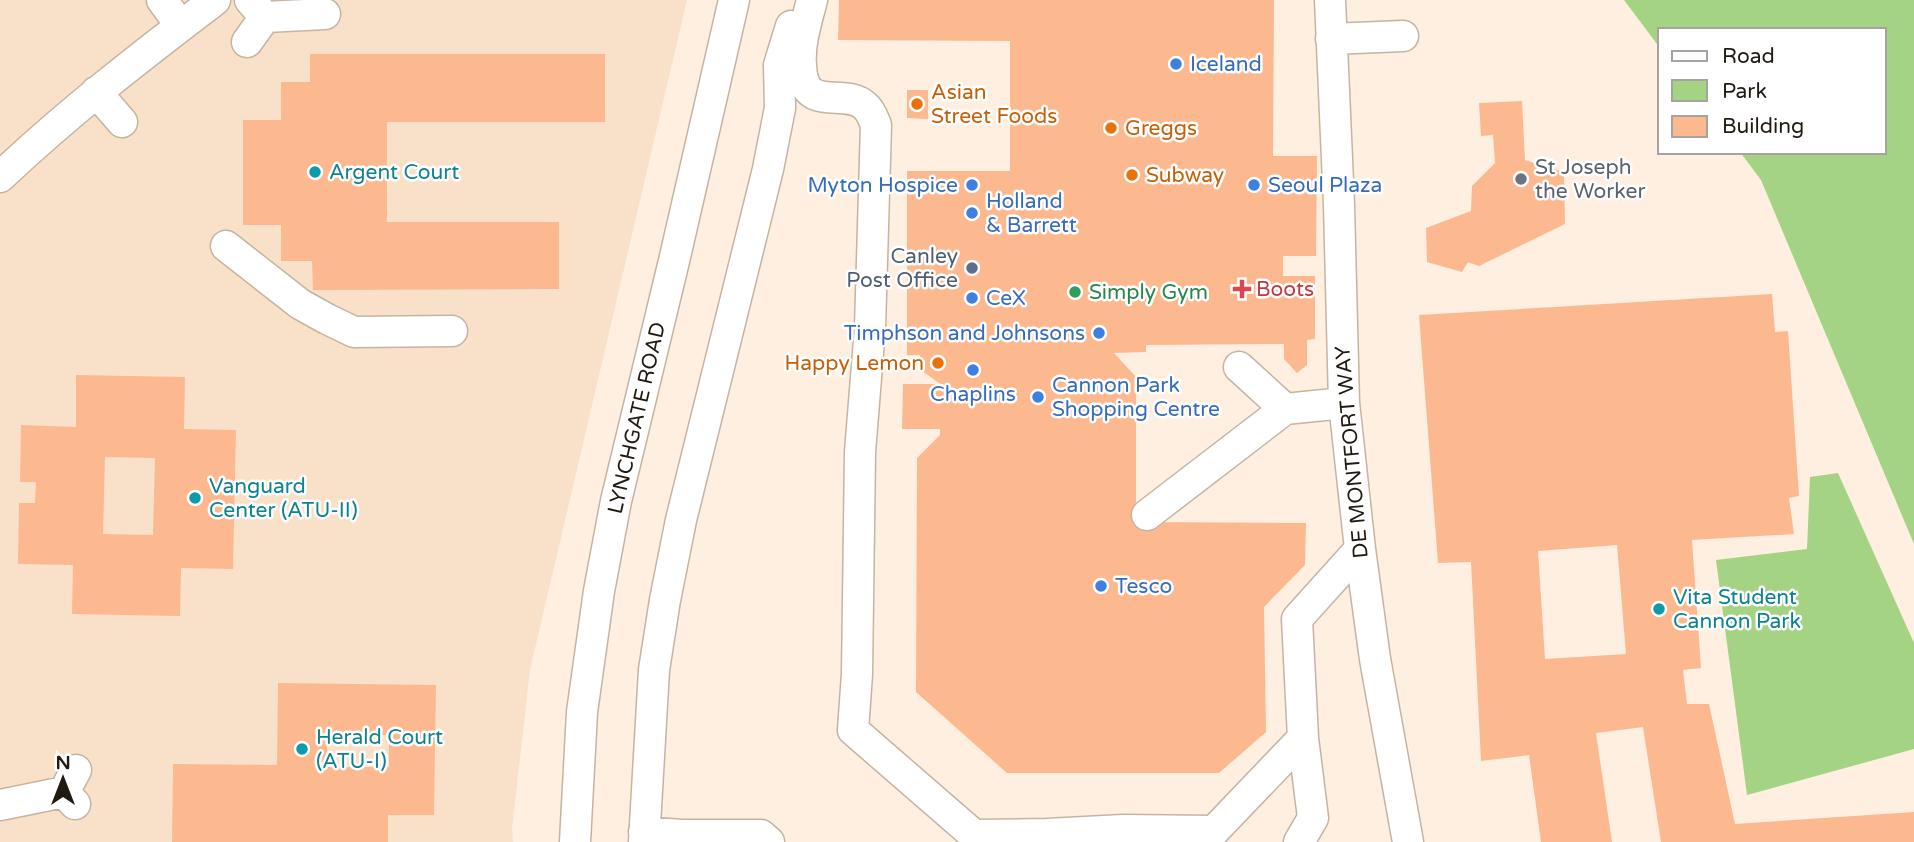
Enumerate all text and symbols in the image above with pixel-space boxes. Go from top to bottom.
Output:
legend [1658,28,1886,154]
text: Road [1722,44,1775,69]
place label: Iceland [1190,52,1262,77]
marker: Iceland [1168,56,1184,72]
text: Park [1722,79,1767,104]
place label: Asian Street Foods [931,80,1057,129]
marker: Asian Street Foods [909,96,925,112]
text: Building [1722,114,1804,139]
place label: Greggs [1125,116,1197,141]
marker: Greggs [1103,120,1119,136]
place label: St Joseph the Worker [1535,155,1645,204]
place label: Argent Court [329,160,459,185]
place label: Subway [1146,163,1224,188]
marker: Argent Court [307,164,323,180]
marker: Subway [1124,167,1140,183]
marker: St Joseph the Worker [1513,171,1529,187]
place label: Myton Hospice [807,173,958,198]
place label: Seoul Plaza [1268,173,1382,198]
marker: Myton Hospice [964,177,980,193]
marker: Seoul Plaza [1246,177,1262,193]
place label: Holland & Barrett [986,189,1077,238]
marker: Holland & Barrett [964,205,980,221]
place label: Canley Post Office [846,244,958,293]
marker: Canley Post Office [964,260,980,276]
place label: Boots [1256,277,1314,302]
place label: Simply Gym [1089,280,1208,305]
marker: Boots [1234,281,1250,297]
marker: Simply Gym [1067,284,1083,300]
place label: CeX [986,286,1026,311]
marker: CeX [964,290,980,306]
street label: LYNCHGATE ROAD [603,320,671,516]
place label: Timphson and Johnsons [844,321,1085,346]
marker: Timphson and Johnsons [1091,325,1107,341]
street label: DE MONTFORT WAY [1330,345,1374,559]
place label: Happy Lemon [784,351,924,376]
marker: Happy Lemon [930,355,946,371]
marker: Chaplins [965,362,981,378]
place label: Cannon Park Shopping Centre [1052,373,1220,422]
place label: Chaplins [930,382,1016,407]
marker: Cannon Park Shopping Centre [1030,389,1046,405]
place label: Vanguard Center (ATU-II) [209,474,358,523]
marker: Vanguard Center (ATU-II) [187,490,203,506]
place label: Tesco [1115,574,1172,599]
marker: Tesco [1093,578,1109,594]
place label: Vita Student Cannon Park [1673,585,1801,634]
marker: Vita Student Cannon Park [1651,601,1667,617]
place label: Herald Court (ATU-I) [316,725,443,774]
marker: Herald Court (ATU-I) [294,741,310,757]
north arrow [28,744,98,814]
text: N [55,752,71,774]

